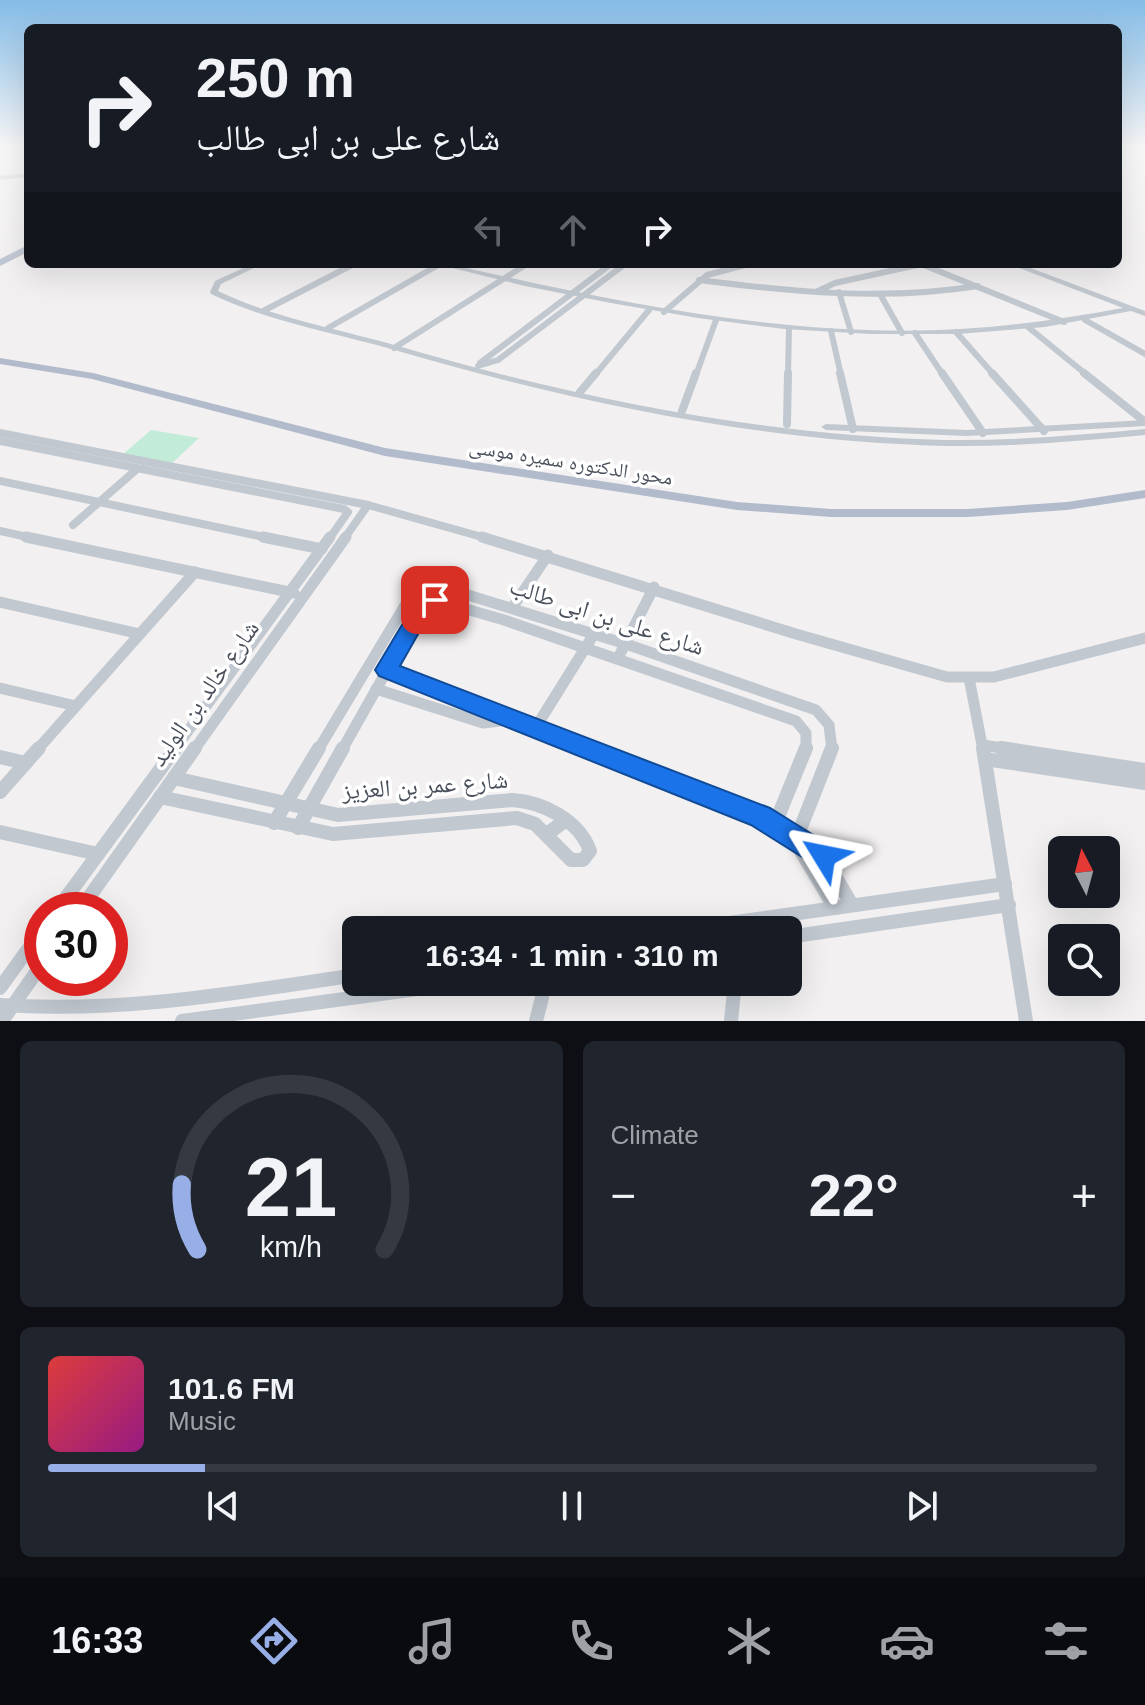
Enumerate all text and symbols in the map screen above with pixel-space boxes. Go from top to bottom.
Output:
text: 250 m [196,46,355,109]
icon: right [64,56,168,160]
text: شارع على بن ابى طالب [196,117,500,158]
icon: left [467,208,511,252]
icon: ahead [551,208,595,252]
icon: right [635,208,679,252]
street label: محور الدكتوره سميره موسى [468,435,674,490]
pin [401,566,469,634]
street label: شارع على بن ابى طالب [506,572,708,662]
icon: arrive [413,578,457,622]
street label: شارع خالد بن الوليد [144,615,266,772]
street label: شارع عمر بن العزيز [340,766,509,806]
position arrow [782,814,866,898]
north arrow [1048,836,1120,908]
map controls [1048,836,1120,996]
speed limit sign: 30 [24,892,128,996]
button: search [1048,924,1120,996]
text: 16:34 · 1 min · 310 m [425,939,719,972]
text: Climate [611,1120,699,1150]
text: 21 [245,1141,338,1234]
text: 22° [808,1162,899,1229]
text: − [611,1171,636,1220]
text: + [1071,1171,1097,1220]
text: km/h [260,1231,322,1263]
text: 101.6 FM [168,1372,295,1405]
text: Music [168,1406,236,1436]
icon: previous [201,1484,245,1528]
icon: pause [550,1484,594,1528]
icon: next [900,1484,944,1528]
icon: directions [246,1613,302,1669]
icon: music [404,1613,460,1669]
icon: phone [563,1613,619,1669]
icon: climate [721,1613,777,1669]
icon: car [879,1613,935,1669]
icon: filters [1038,1613,1094,1669]
text: 16:33 [51,1620,143,1661]

